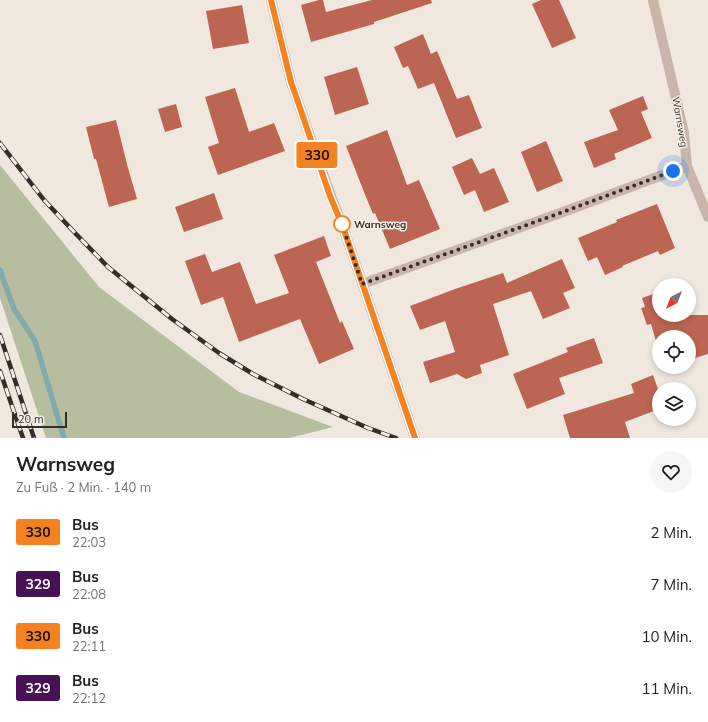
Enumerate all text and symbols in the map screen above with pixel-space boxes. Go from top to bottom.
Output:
street label: Warnsweg [669,96,691,148]
line badge: 330 [294,142,340,168]
text: 330 [304,146,330,164]
your location [663,161,683,181]
marker: Warnsweg [333,215,351,233]
place label: Warnsweg [354,218,406,231]
north arrow [652,278,696,322]
map controls [652,278,696,426]
button: locate [652,330,696,374]
button: layers [652,382,696,426]
scale bar [12,410,67,429]
text: 20 m [18,412,44,426]
button: heart [650,451,692,493]
text: Warnsweg [16,452,115,476]
text: Zu Fuß · 2 Min. · 140 m [16,479,151,495]
text: Bus [72,515,99,534]
text: 330 [25,523,51,541]
text: 2 Min. [650,523,692,542]
text: 22:03 [72,534,106,550]
text: Bus [72,567,99,586]
text: 329 [25,575,51,593]
text: 7 Min. [650,575,692,594]
text: 22:08 [72,586,106,602]
text: Bus [72,619,99,638]
text: 330 [25,627,51,645]
text: 10 Min. [641,627,692,646]
text: 22:11 [72,638,106,654]
text: Bus [72,671,99,690]
text: 329 [25,679,51,697]
text: 11 Min. [641,679,692,698]
text: 22:12 [72,690,106,706]

